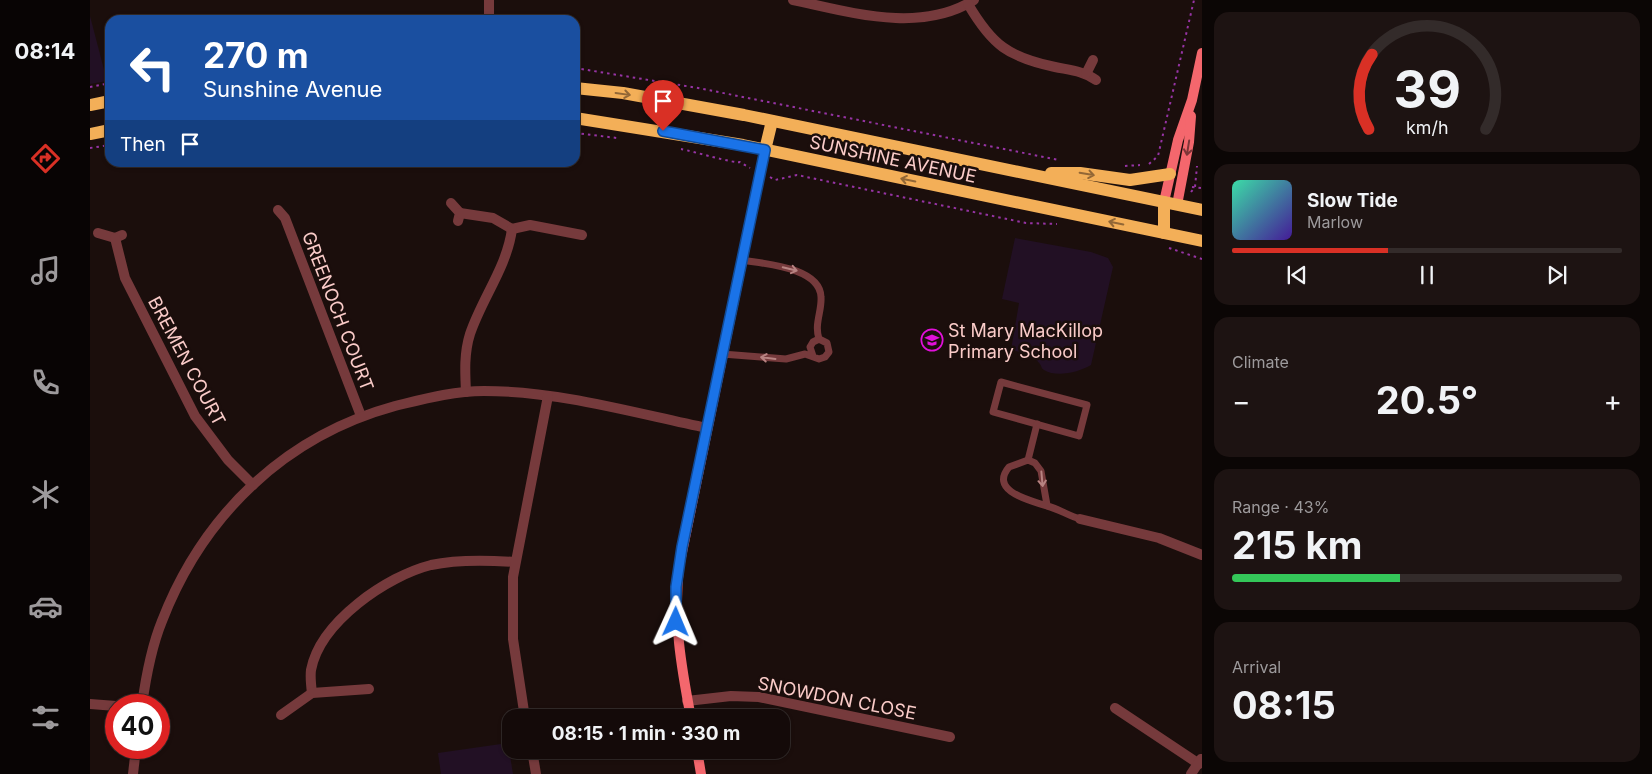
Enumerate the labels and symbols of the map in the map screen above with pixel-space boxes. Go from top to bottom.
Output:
pin [642,80,684,131]
one-way arrow [615,89,631,99]
street label: SUNSHINE AVENUE [808,131,978,187]
one-way arrow [1182,140,1192,156]
one-way arrow [1079,170,1095,180]
one-way arrow [901,175,917,184]
one-way arrow [1108,217,1124,227]
street label: GREENOCH COURT [298,228,378,394]
one-way arrow [781,265,797,274]
street label: BREMEN COURT [144,293,230,429]
place label: St Mary MacKillop Primary School [948,320,1103,362]
school or university icon: St Mary MacKillop Primary School [920,328,944,352]
one-way arrow [760,352,776,362]
one-way arrow [1037,471,1047,487]
position arrow [649,595,701,647]
street label: SNOWDON CLOSE [756,672,918,724]
speed limit sign: 40 [105,694,170,759]

